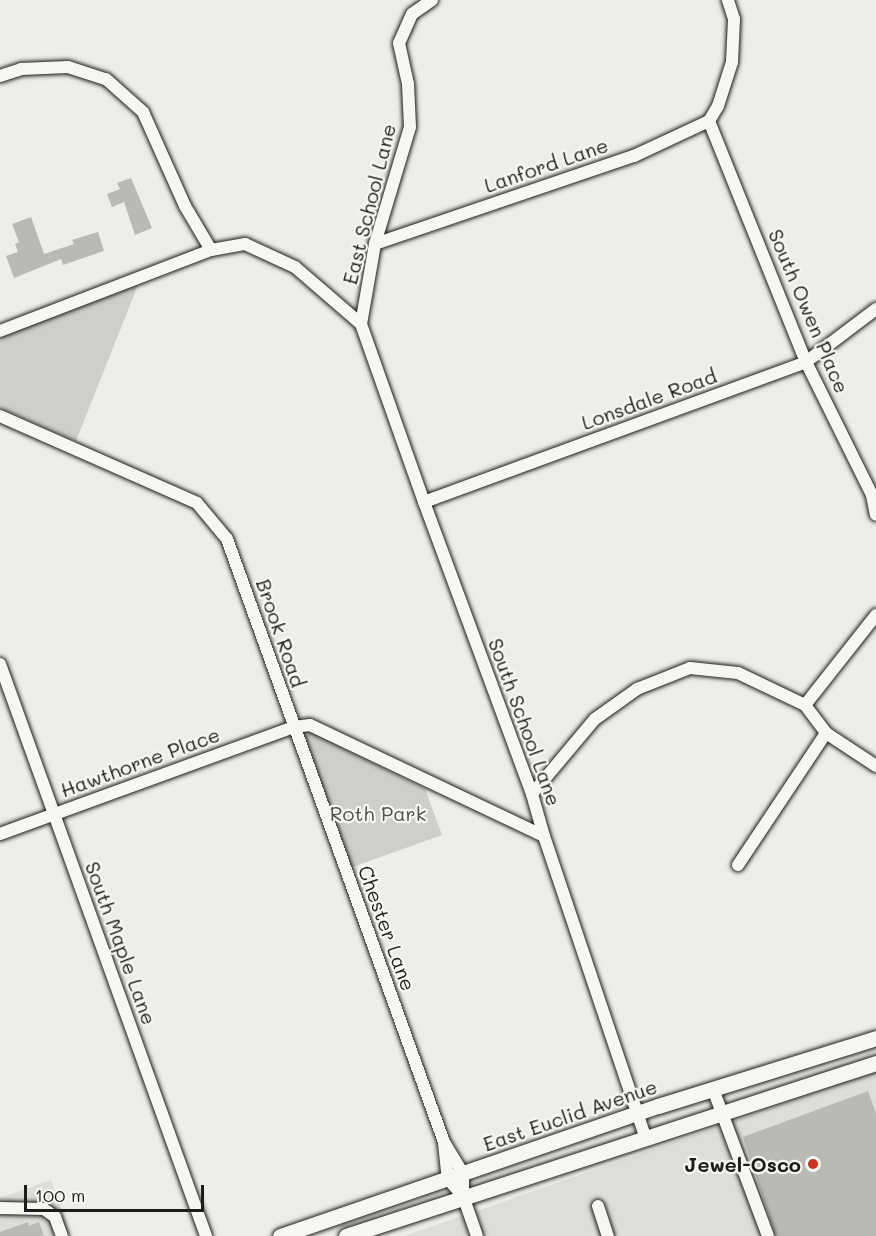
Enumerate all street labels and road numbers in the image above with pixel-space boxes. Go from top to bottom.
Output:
street label: East School Lane [337,121,401,287]
street label: Lanford Lane [481,133,611,197]
street label: South Owen Place [764,225,854,397]
street label: Lonsdale Road [578,363,720,435]
street label: Brook Road [251,576,311,690]
street label: South School Lane [484,635,566,809]
street label: Hawthorne Place [57,722,223,802]
street label: South Maple Lane [80,858,162,1028]
street label: Chester Lane [353,862,421,994]
street label: East Euclid Avenue [480,1074,660,1156]

